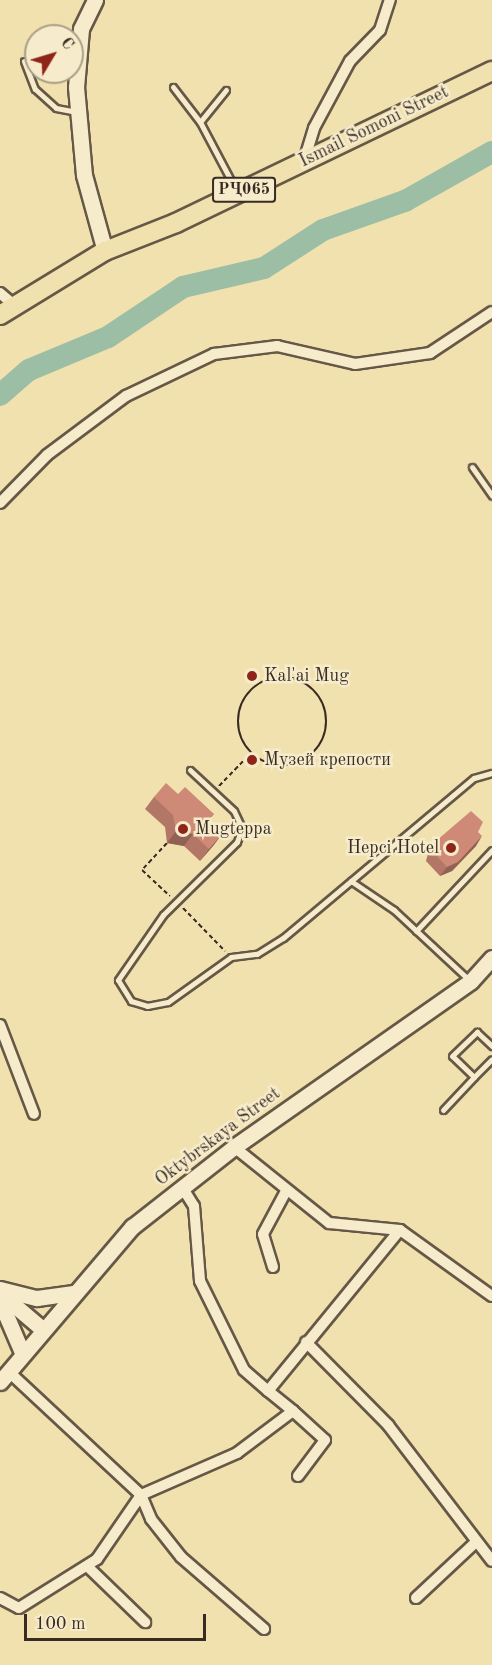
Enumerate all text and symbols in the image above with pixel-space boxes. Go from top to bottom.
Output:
north arrow [24,24,84,84]
text: С [57,35,76,53]
street label: Ismail Somoni Street [296,81,452,173]
road number: РҶ065 [211,177,277,203]
place label: Kal'ai Mug [264,665,349,687]
marker: Kal'ai Mug [245,669,259,683]
place label: Музей крепости [264,749,391,771]
marker: Музей крепости [245,753,259,767]
place label: Mugteppa [195,818,272,840]
marker: Mugteppa [176,822,190,836]
place label: Hepci Hotel [347,837,439,859]
marker: Hepci Hotel [444,841,458,855]
street label: Oktybrskaya Street [151,1083,285,1191]
scale bar [27,1602,208,1640]
text: 100 m [35,1615,86,1633]

